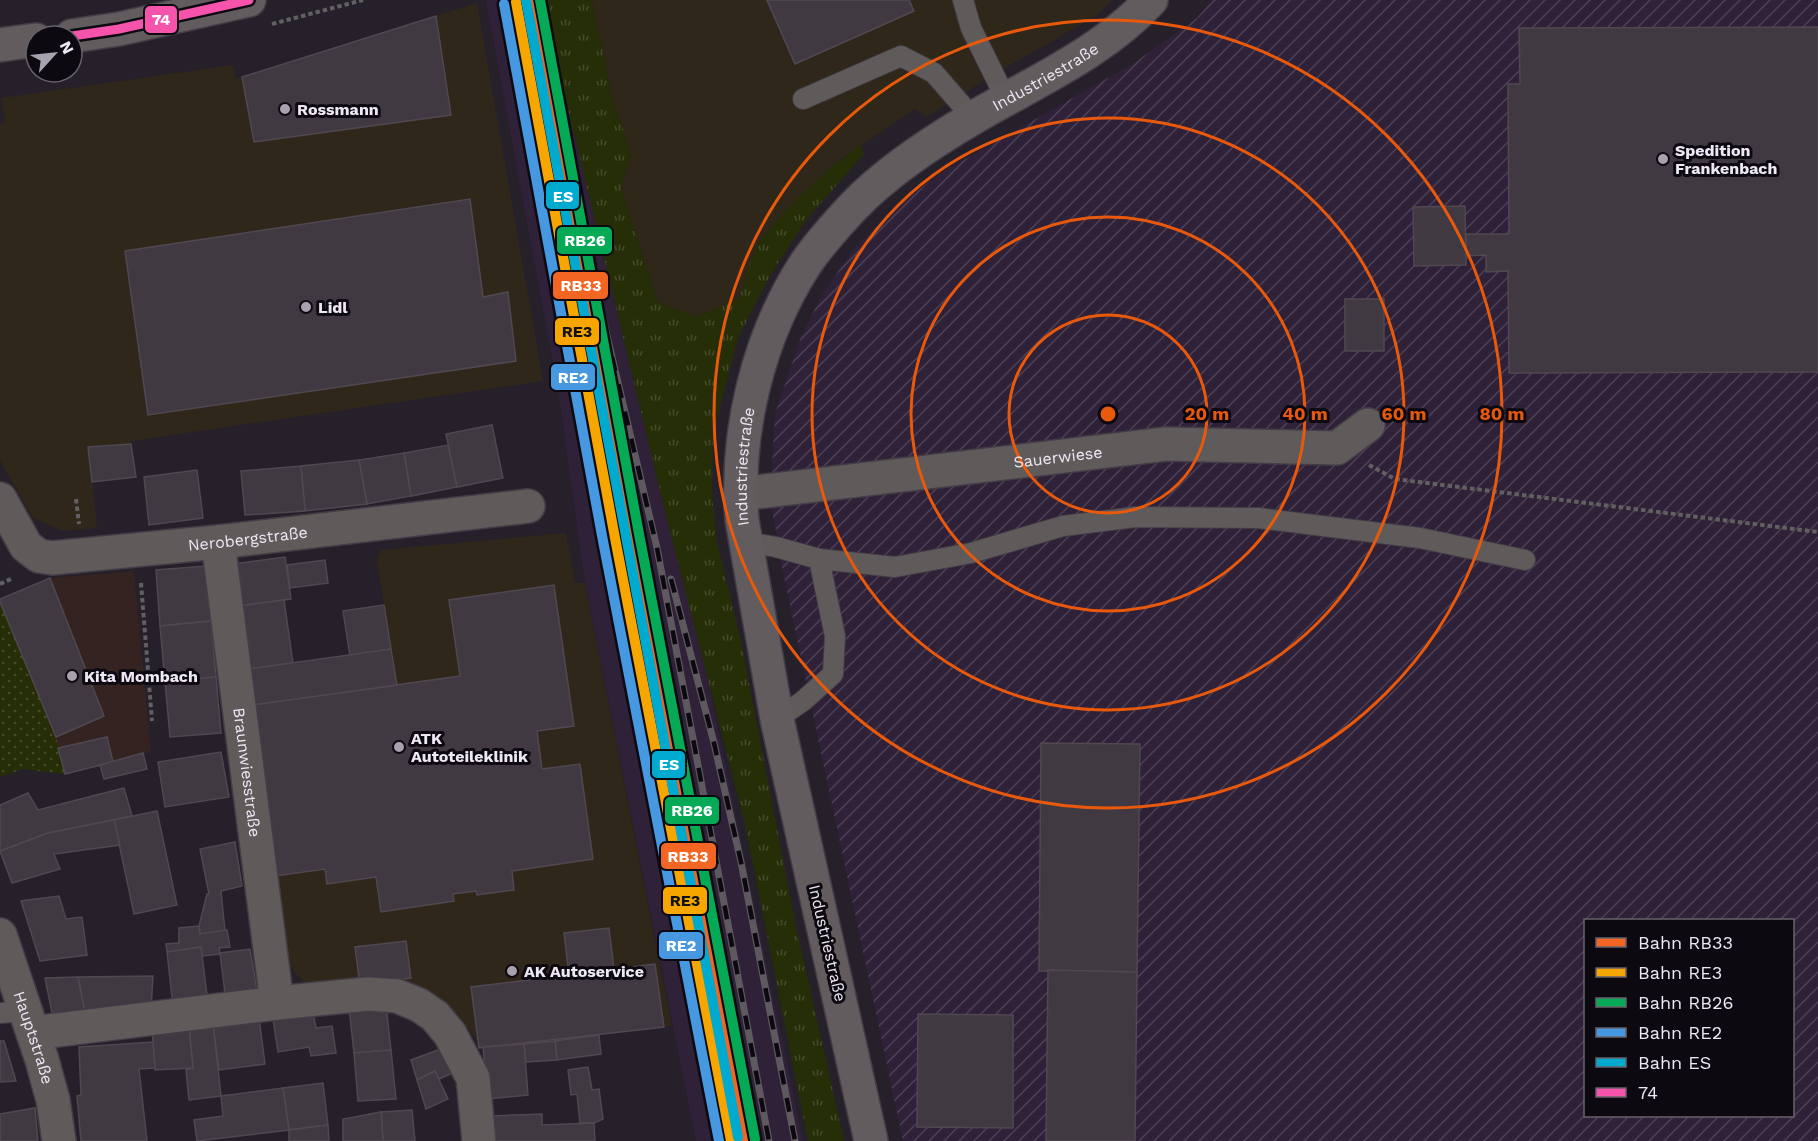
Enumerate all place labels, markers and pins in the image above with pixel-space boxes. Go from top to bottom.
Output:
place label: Rossmann [297,100,379,119]
marker: Rossmann [278,102,292,116]
place label: Spedition Frankenbach [1675,141,1777,178]
marker: Spedition Frankenbach [1656,152,1670,166]
place label: Lidl [318,298,348,317]
marker: Lidl [299,300,313,314]
centre of rings [1098,404,1118,424]
place label: Kita Mombach [84,667,198,686]
marker: Kita Mombach [65,669,79,683]
place label: ATK Autoteileklinik [411,729,528,766]
marker: ATK Autoteileklinik [392,740,406,754]
place label: AK Autoservice [524,962,644,981]
marker: AK Autoservice [505,964,519,978]

